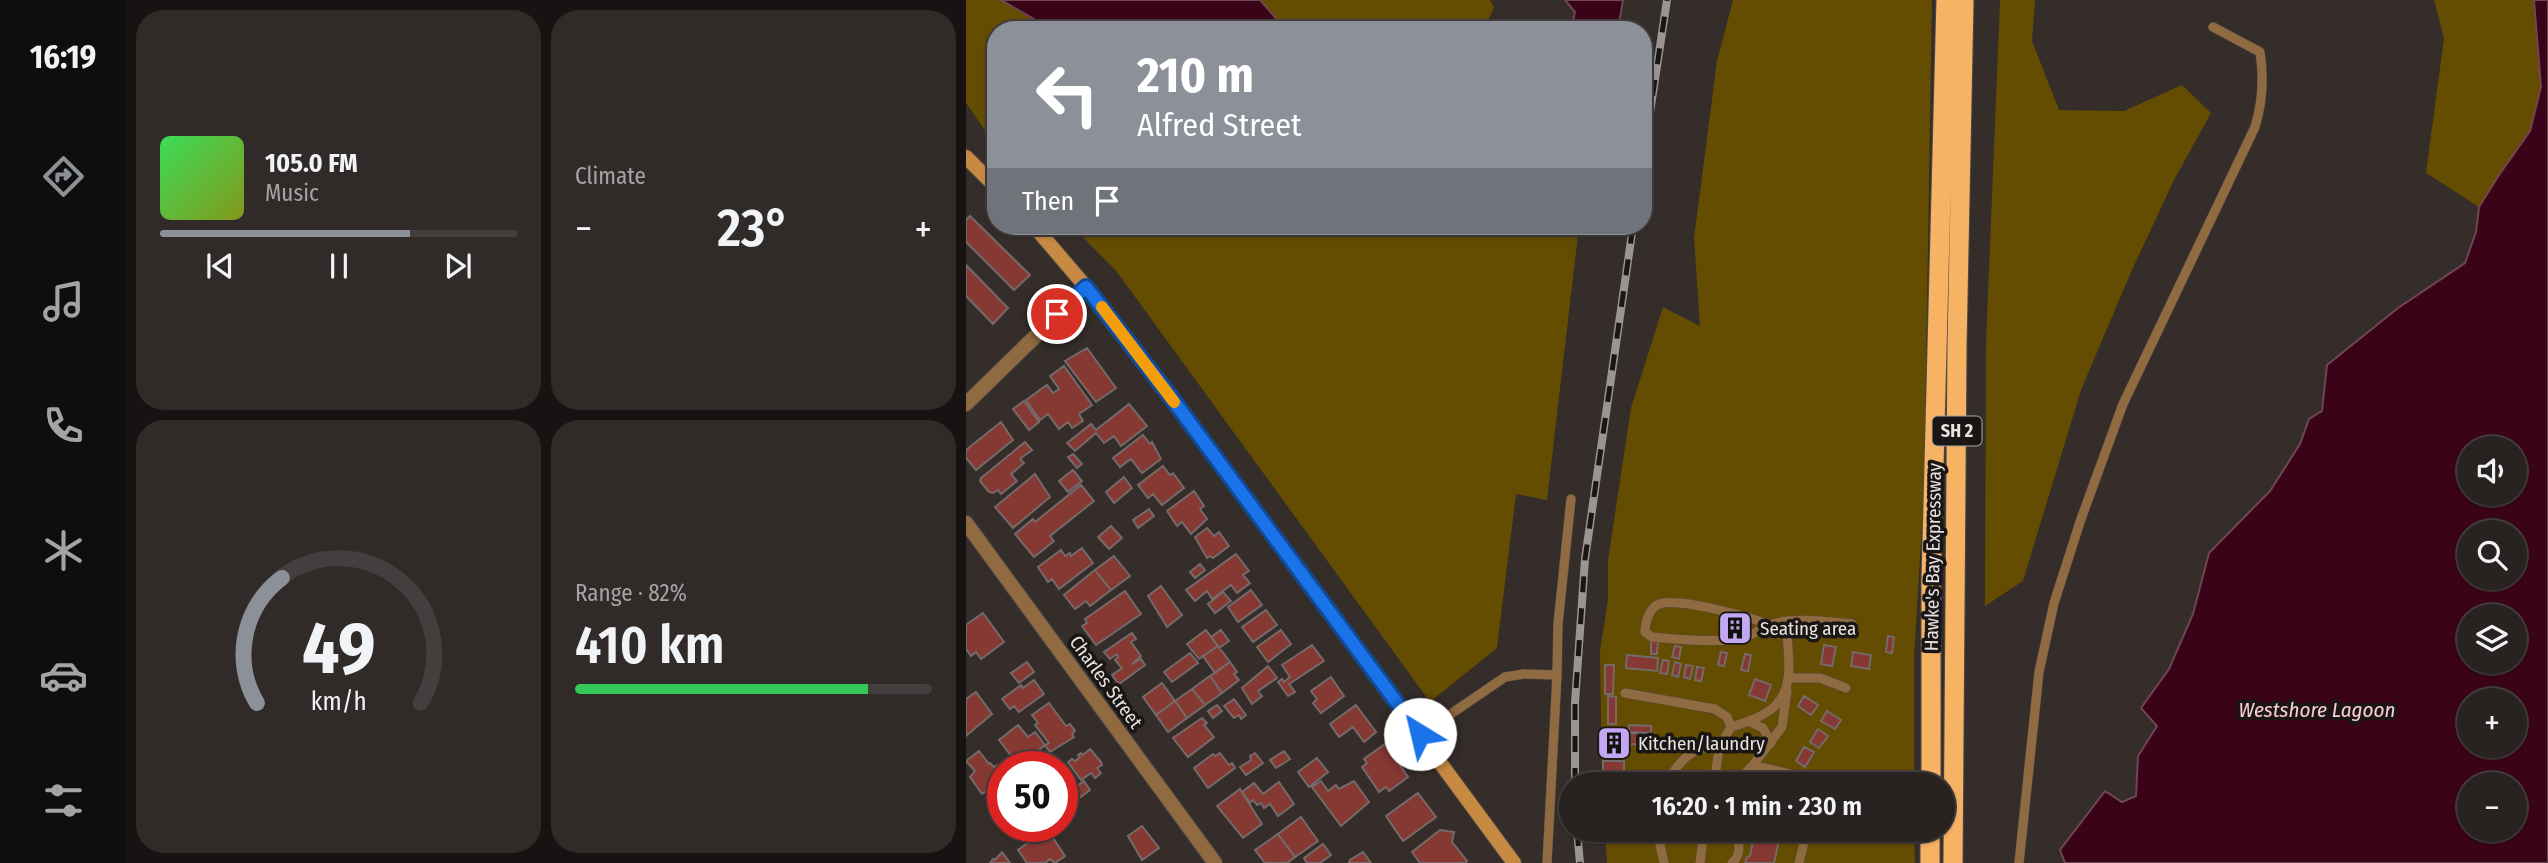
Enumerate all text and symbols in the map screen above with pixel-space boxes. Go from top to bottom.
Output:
text: 16:19 [30,38,96,76]
text: 210 m [1137,46,1254,105]
icon: left [1022,49,1113,140]
text: Alfred Street [1137,106,1302,144]
text: 105.0 FM [265,148,358,179]
icon: directions [39,152,88,201]
text: Climate [575,162,646,190]
text: Music [265,179,319,207]
icon: arrive [1088,182,1126,220]
text: Then [1022,186,1074,217]
text: 23° [717,197,790,260]
text: − [575,206,592,252]
text: + [915,206,932,252]
icon: previous [201,247,239,285]
icon: pause [320,247,358,285]
icon: next [439,247,477,285]
icon: music [39,277,88,326]
pin [1027,284,1087,344]
icon: arrive [1038,295,1076,333]
icon: phone [39,401,88,450]
road number: SH 2 [1933,416,1982,446]
map controls [2457,436,2527,842]
button: sound [2457,436,2527,506]
street label: Hawke's Bay Expressway [1920,462,1946,651]
button: search [2457,520,2527,590]
icon: climate [39,526,88,575]
text: Range · 82% [575,579,687,607]
button: layers [2457,604,2527,674]
text: 49 [302,605,375,692]
building icon: Seating area [1716,609,1754,647]
text: 410 km [575,614,725,677]
place label: Seating area [1760,617,1856,640]
street label: Charles Street [1065,631,1148,733]
icon: car [39,651,88,700]
text: km/h [311,686,366,716]
button: + [2457,688,2527,758]
position arrow [1383,697,1457,771]
water label: Westshore Lagoon [2238,697,2396,723]
building icon: Kitchen/laundry [1595,724,1633,762]
place label: Kitchen/laundry [1638,732,1765,755]
speed limit sign: 50 [987,751,1078,842]
button: − [2457,772,2527,842]
icon: filters [39,776,88,825]
text: 16:20 · 1 min · 230 m [1652,791,1862,822]

